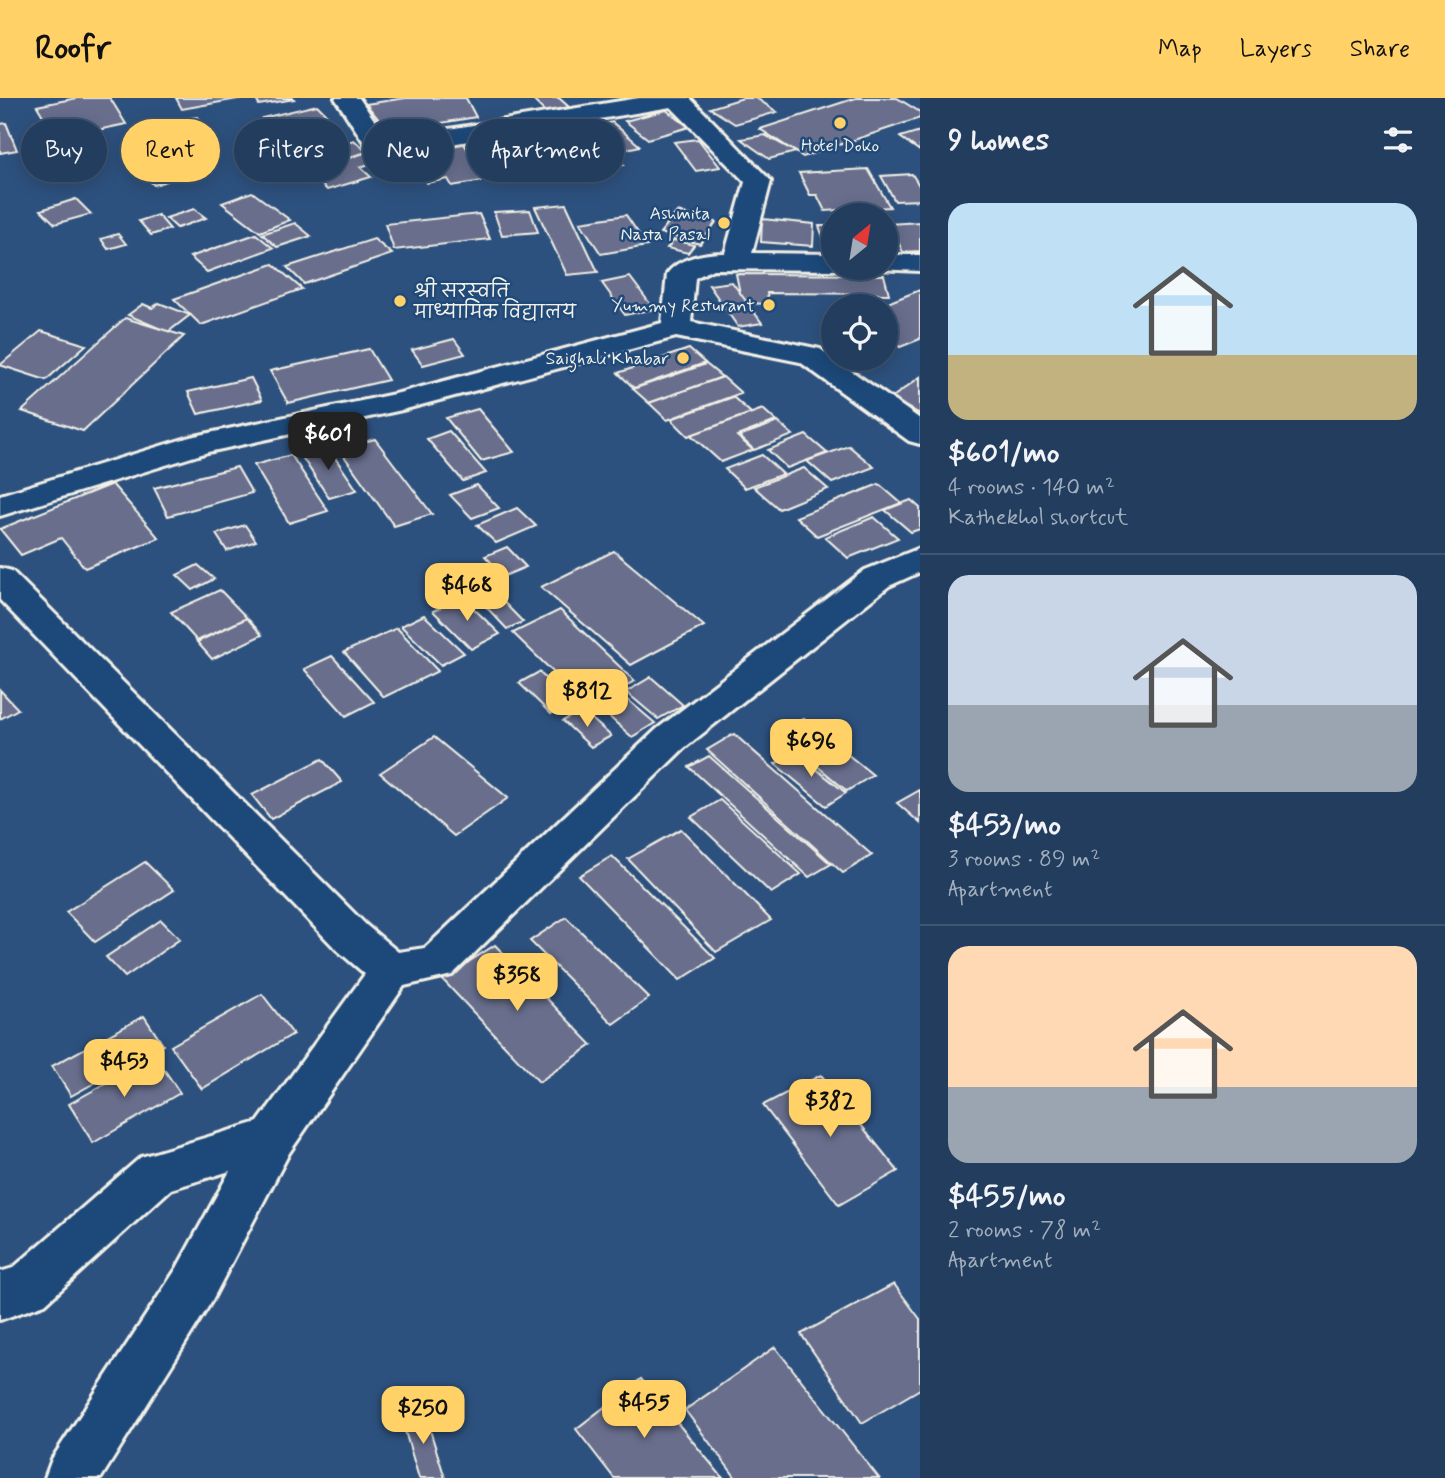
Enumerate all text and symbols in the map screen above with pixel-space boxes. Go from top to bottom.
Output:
text: Roofr [35,27,111,71]
text: Map [1158,34,1202,65]
text: Layers [1240,34,1312,65]
text: Share [1350,34,1410,65]
marker: Hotel Doko [832,115,848,131]
chip: Buy [21,119,107,182]
chip: Rent [121,119,220,182]
chip: Filters [234,119,349,182]
chip: New [363,119,453,182]
chip: Apartment [467,119,624,182]
text: 9 homes [948,121,1049,160]
icon: filters [1379,121,1417,159]
place label: Hotel Doko [801,134,879,158]
place label: Ashmita Nasta Pasal [621,202,710,247]
north arrow [821,203,898,280]
map controls [821,203,898,371]
marker: Ashmita Nasta Pasal [716,215,732,231]
icon: home [1120,248,1246,374]
place label: श्री सरस्वति माध्यामिक विद्यालय [413,277,577,325]
marker: श्री सरस्वति माध्यामिक विद्यालय [392,293,408,309]
place label: Yummy Resturant [611,294,755,318]
button: locate [821,294,898,371]
marker: Yummy Resturant [761,297,777,313]
place label: Saighali Khabar [545,347,669,373]
marker: Saighali Khabar [675,350,691,366]
pin: $601 [287,412,369,472]
text: $601 [304,420,352,450]
text: $601/mo [948,434,1060,473]
text: 4 rooms · 140 m² [948,473,1115,503]
text: Kathekhol shortcut [948,503,1128,533]
pin: $468 [426,564,508,623]
text: $468 [441,571,493,601]
icon: home [1120,620,1246,746]
pin: $812 [546,670,628,729]
text: $812 [562,677,612,707]
pin: $696 [770,720,852,779]
text: $696 [786,727,836,757]
text: $453/mo [948,806,1061,845]
text: 3 rooms · 89 m² [948,845,1100,875]
text: Apartment [948,875,1053,905]
pin: $358 [476,954,558,1013]
text: $358 [493,961,541,991]
icon: home [1120,991,1246,1117]
pin: $453 [83,1040,165,1099]
text: $453 [100,1047,148,1077]
pin: $382 [789,1080,871,1139]
text: $382 [805,1087,855,1117]
text: $455/mo [948,1177,1066,1216]
text: 2 rooms · 78 m² [948,1216,1101,1246]
text: Apartment [948,1246,1053,1276]
pin: $455 [603,1380,685,1440]
pin: $250 [382,1386,464,1446]
text: $455 [618,1388,670,1418]
text: $250 [398,1394,448,1424]

